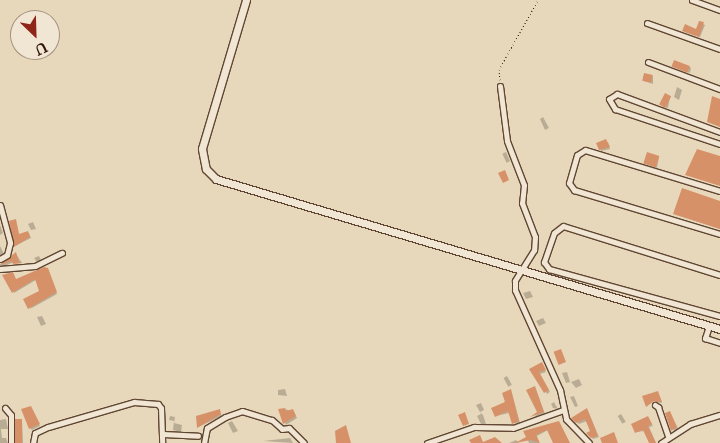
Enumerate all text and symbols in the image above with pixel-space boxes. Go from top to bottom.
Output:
north arrow [10,10,60,60]
text: U [32,38,50,58]

